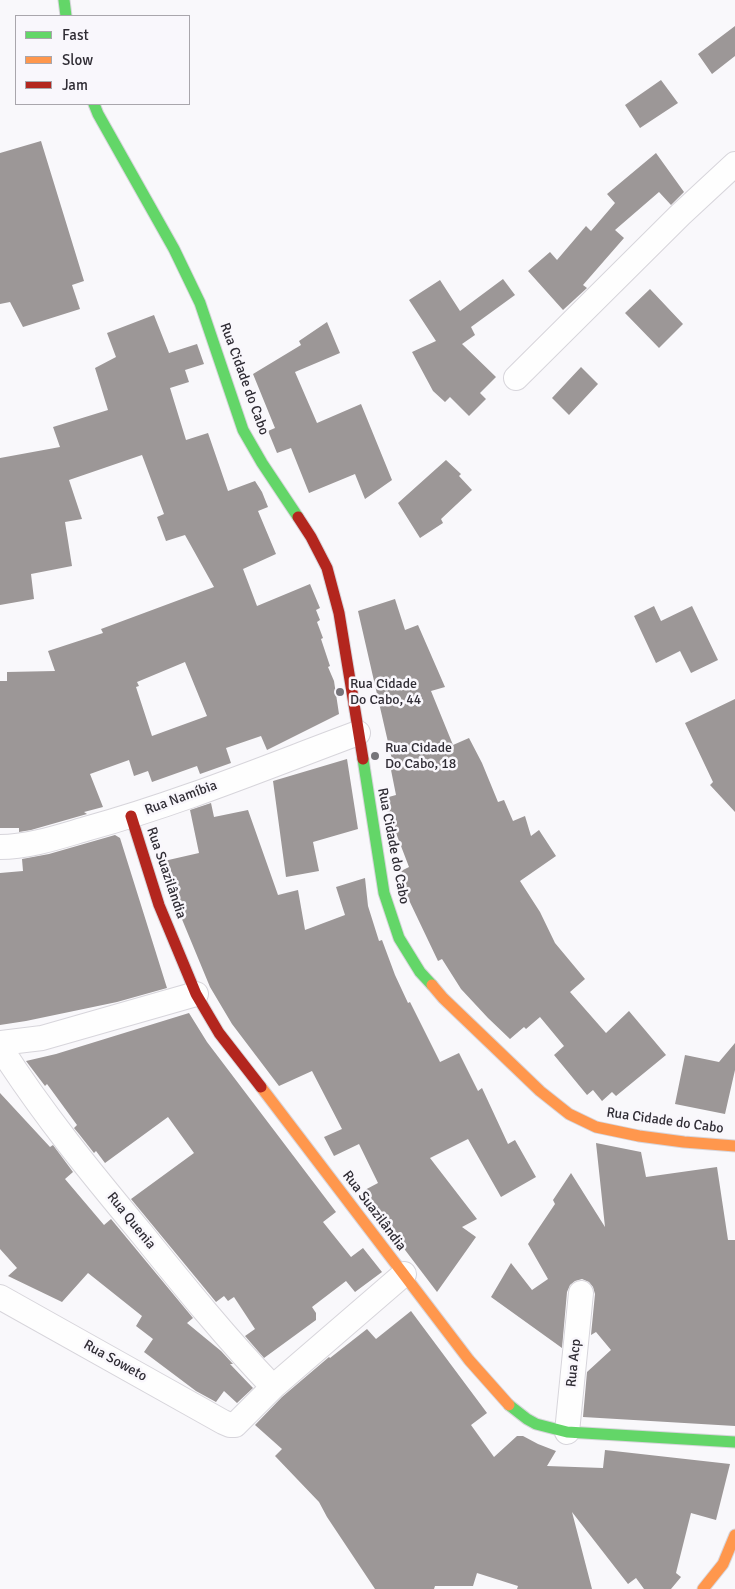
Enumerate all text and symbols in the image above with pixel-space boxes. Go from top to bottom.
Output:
legend [15,15,190,105]
text: Fast [62,26,89,44]
text: Slow [62,51,93,69]
text: Jam [62,76,88,94]
street label: Rua Cidade do Cabo [216,321,272,437]
place label: Rua Cidade Do Cabo, 44 [350,676,421,709]
marker: Rua Cidade Do Cabo, 44 [334,686,346,698]
place label: Rua Cidade Do Cabo, 18 [385,740,456,772]
marker: Rua Cidade Do Cabo, 18 [369,750,381,762]
street label: Rua Namíbia [143,777,219,819]
street label: Rua Cidade do Cabo [373,786,413,906]
street label: Rua Suazilândia [142,825,190,921]
street label: Rua Cidade do Cabo [605,1104,725,1138]
street label: Rua Suazilândia [339,1168,409,1254]
street label: Rua Quenia [103,1189,159,1253]
street label: Rua Soweto [80,1337,150,1385]
street label: Rua Acp [563,1338,585,1388]

